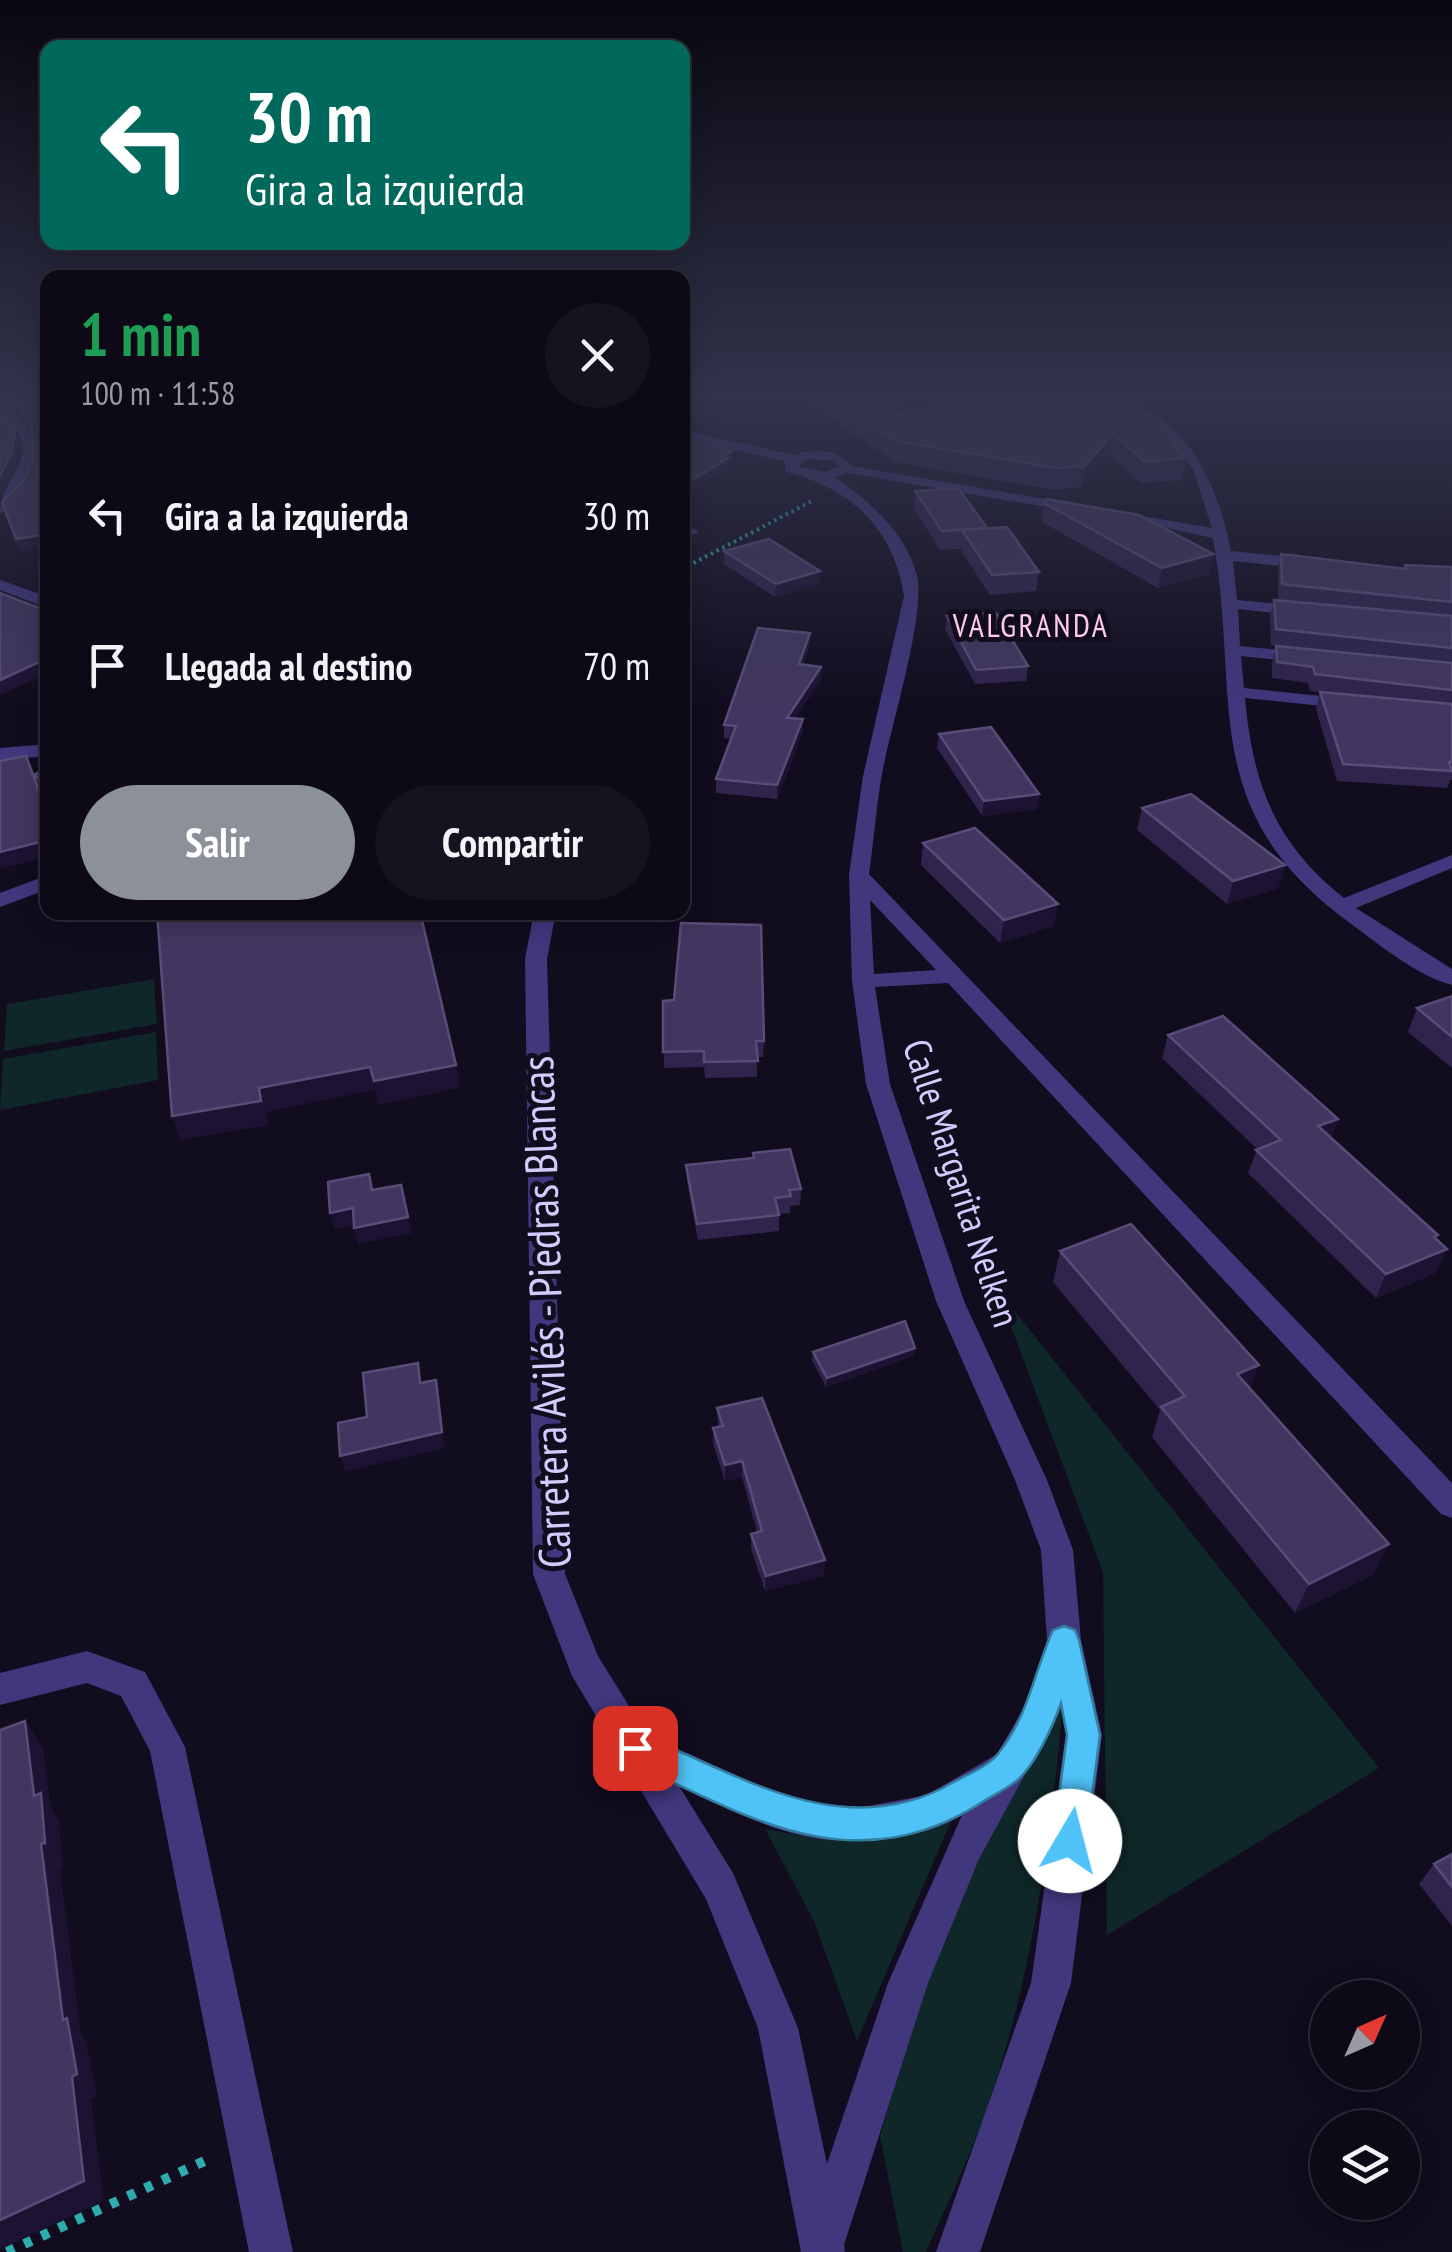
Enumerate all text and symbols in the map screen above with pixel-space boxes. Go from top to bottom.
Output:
text: 30 m [245,71,373,161]
icon: left [80,80,210,210]
text: Gira a la izquierda [245,159,525,217]
text: 1 min [80,295,201,373]
button: close [545,303,650,408]
text: 100 m · 11:58 [80,372,235,414]
icon: left [80,488,135,543]
text: Gira a la izquierda [165,491,409,540]
text: 30 m [583,491,650,540]
district label: VALGRANDA [952,604,1109,646]
icon: arrive [80,638,135,693]
text: Llegada al destino [165,641,412,690]
text: 70 m [583,641,650,690]
button: Salir [80,785,355,900]
button: Compartir [375,785,650,900]
street label: Calle Margarita Nelken [893,1033,1032,1332]
street label: Carretera Avilés - Piedras Blancas [507,1055,583,1569]
pin [593,1706,678,1791]
icon: arrive [608,1721,663,1776]
position arrow [1018,1789,1122,1893]
north arrow [1310,1980,1420,2090]
map controls [1310,1980,1420,2220]
button: layers [1310,2110,1420,2220]

